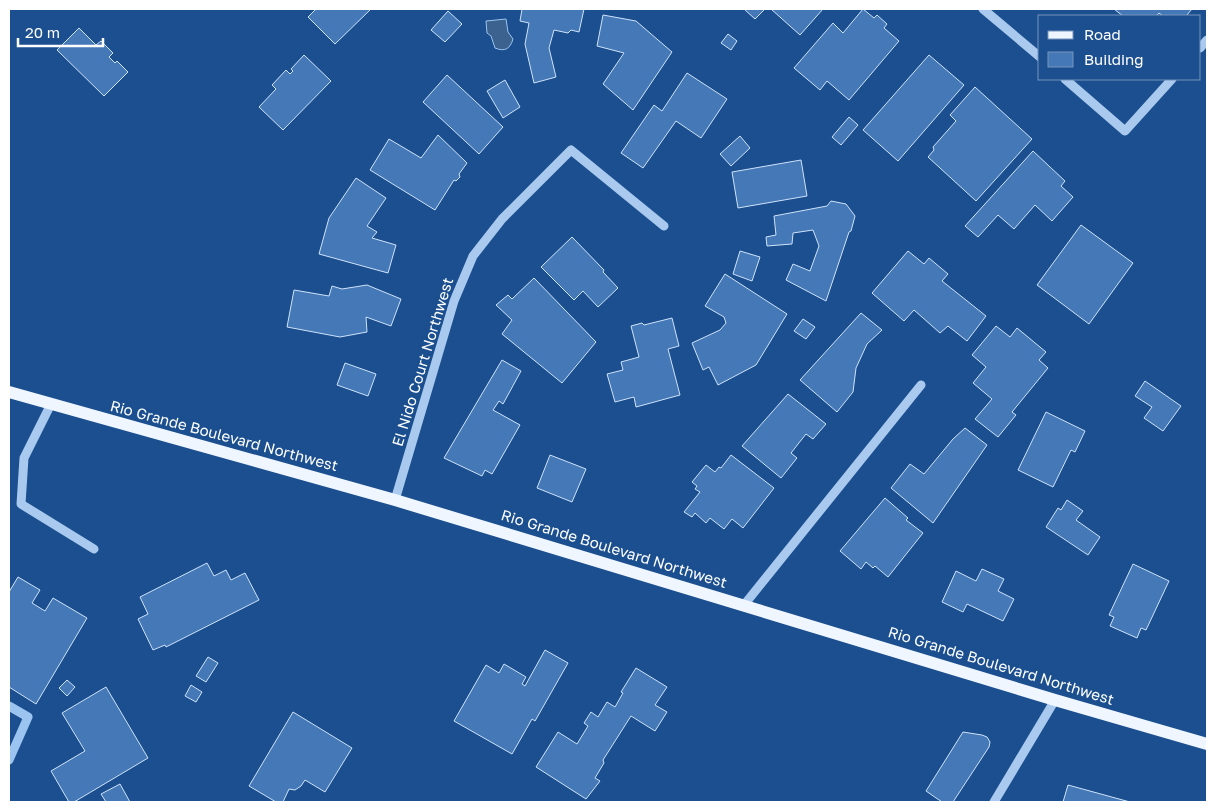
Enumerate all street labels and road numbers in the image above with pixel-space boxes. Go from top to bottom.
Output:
street label: El Nido Court Northwest [388,275,456,448]
street label: Rio Grande Boulevard Northwest [108,396,340,474]
street label: Rio Grande Boulevard Northwest [499,505,729,591]
street label: Rio Grande Boulevard Northwest [886,622,1116,708]

